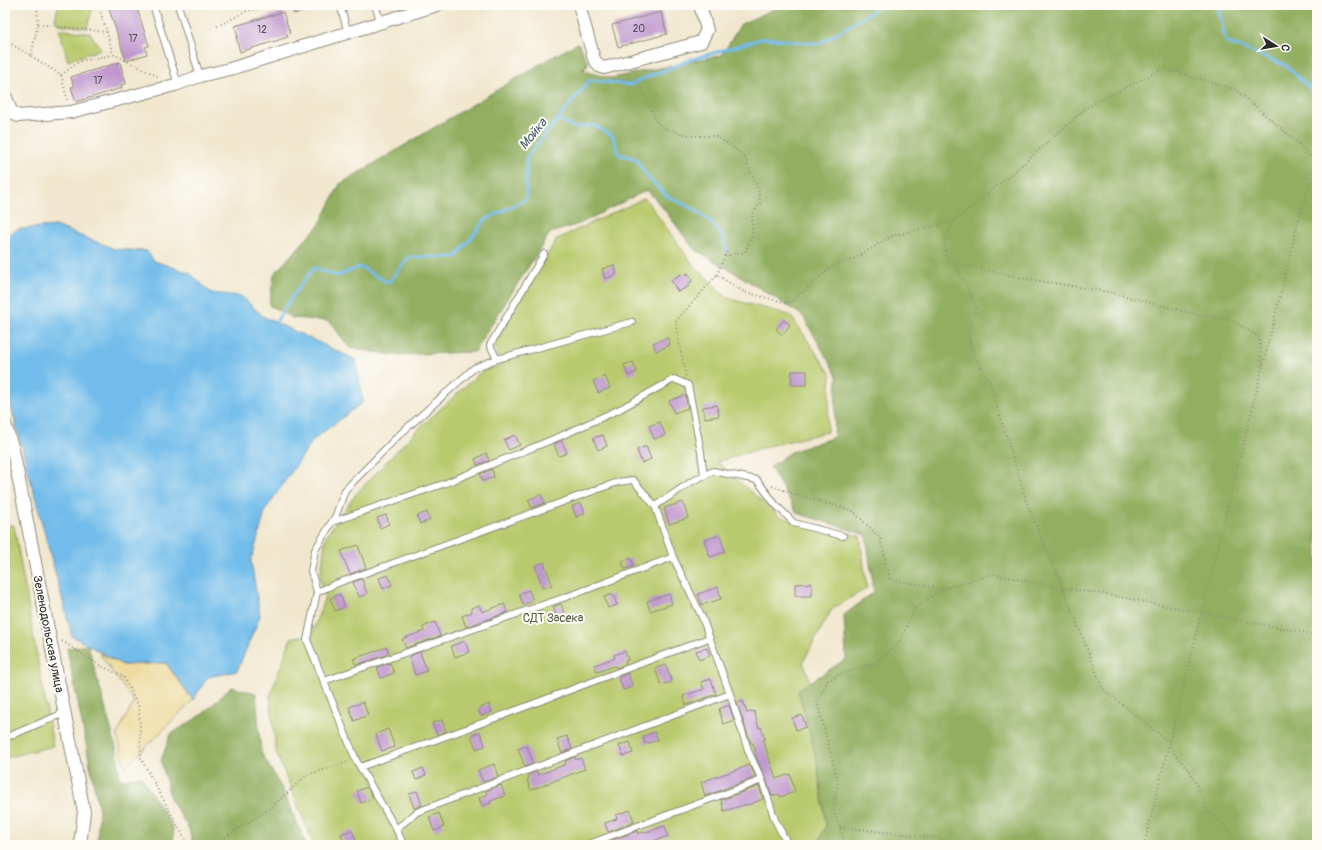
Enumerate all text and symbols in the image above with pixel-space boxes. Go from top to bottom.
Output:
house number: 20 [633,23,645,35]
house number: 12 [257,24,267,36]
north arrow [1256,26,1296,66]
house number: 17 [128,33,138,45]
text: С [1278,43,1292,53]
house number: 17 [93,75,103,87]
water label: Мойка [516,114,551,153]
street label: Зеленодольская улица [29,574,67,694]
park label: СДТ Засека [523,611,584,626]

